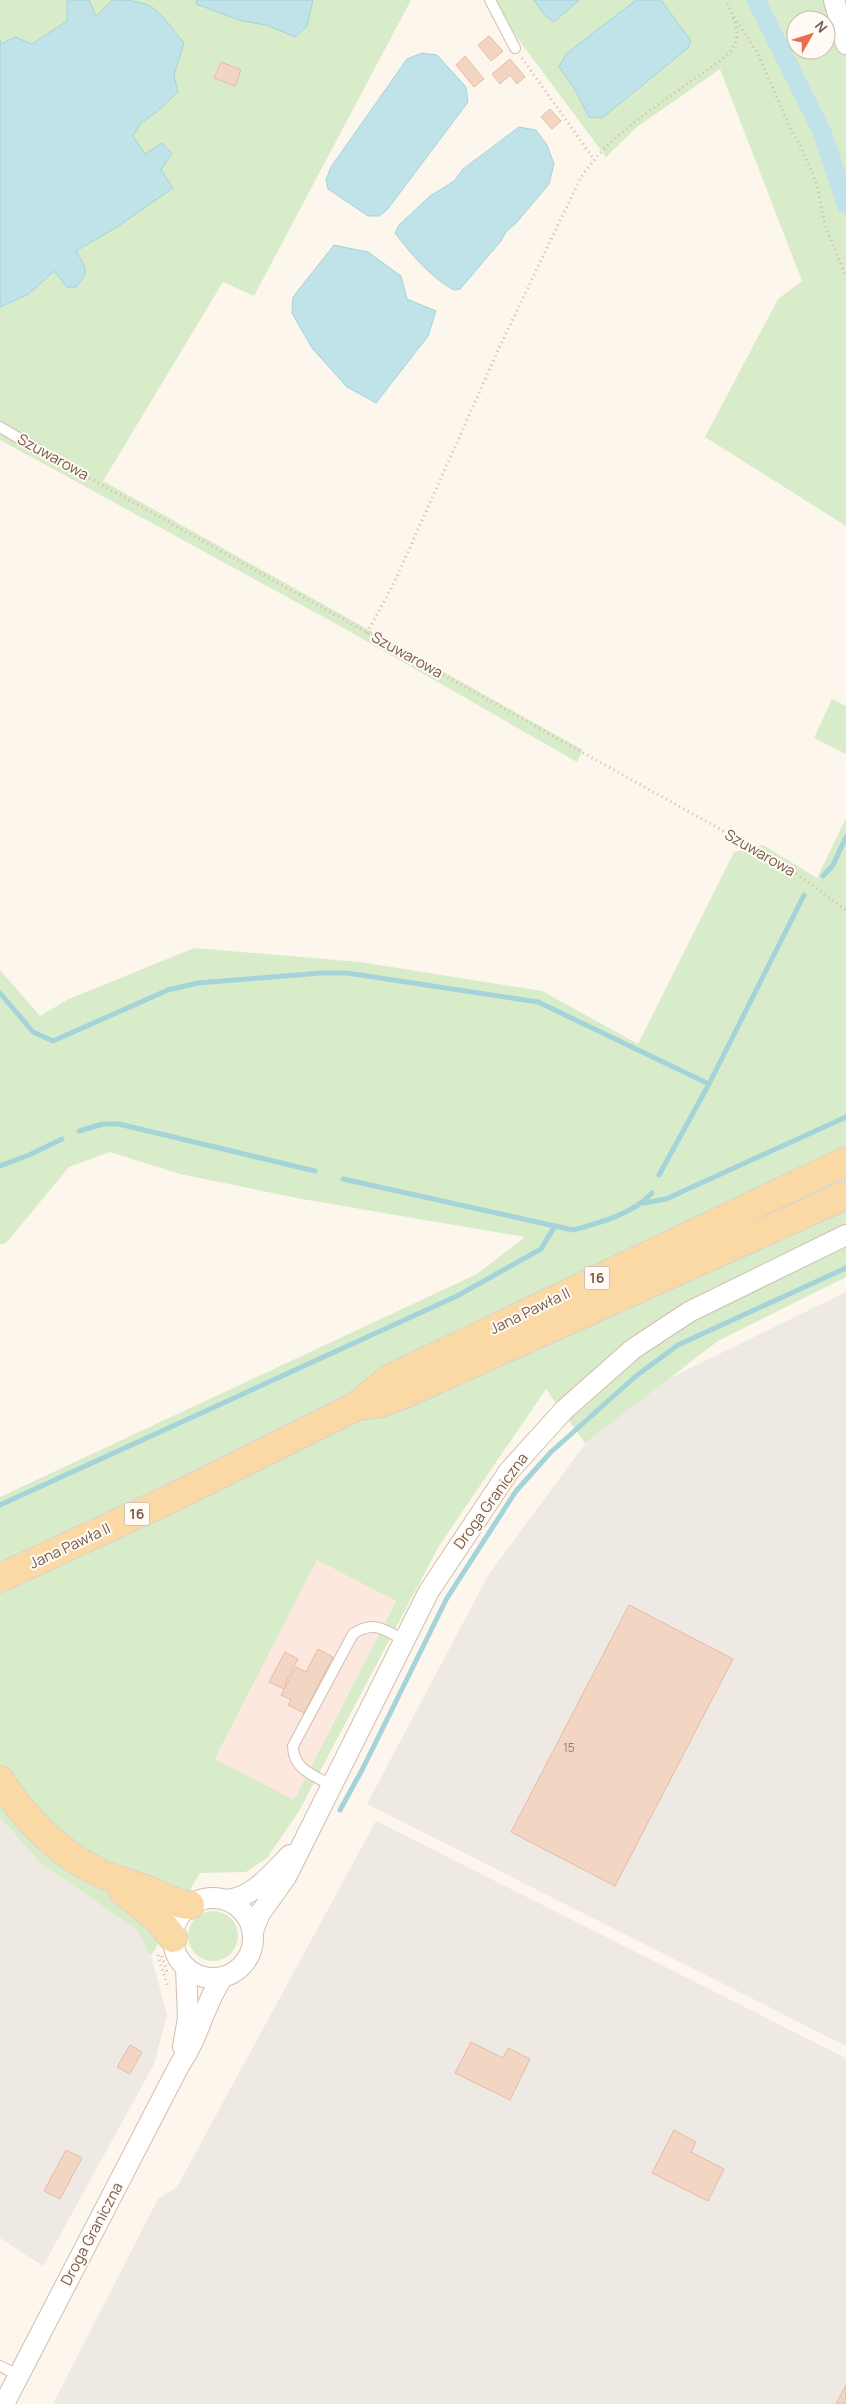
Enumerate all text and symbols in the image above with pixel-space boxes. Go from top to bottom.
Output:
north arrow [786,10,836,60]
text: N [811,17,832,36]
street label: Szuwarowa [14,428,93,485]
street label: Szuwarowa [368,626,447,683]
street label: Szuwarowa [721,824,800,881]
road number: 16 [584,1266,610,1290]
street label: Jana Pawła II [486,1282,574,1339]
street label: Droga Graniczna [448,1448,533,1553]
road number: 16 [124,1502,150,1526]
street label: Jana Pawła II [26,1518,114,1573]
house number: 15 [563,1739,575,1756]
street label: Droga Graniczna [55,2178,128,2289]

